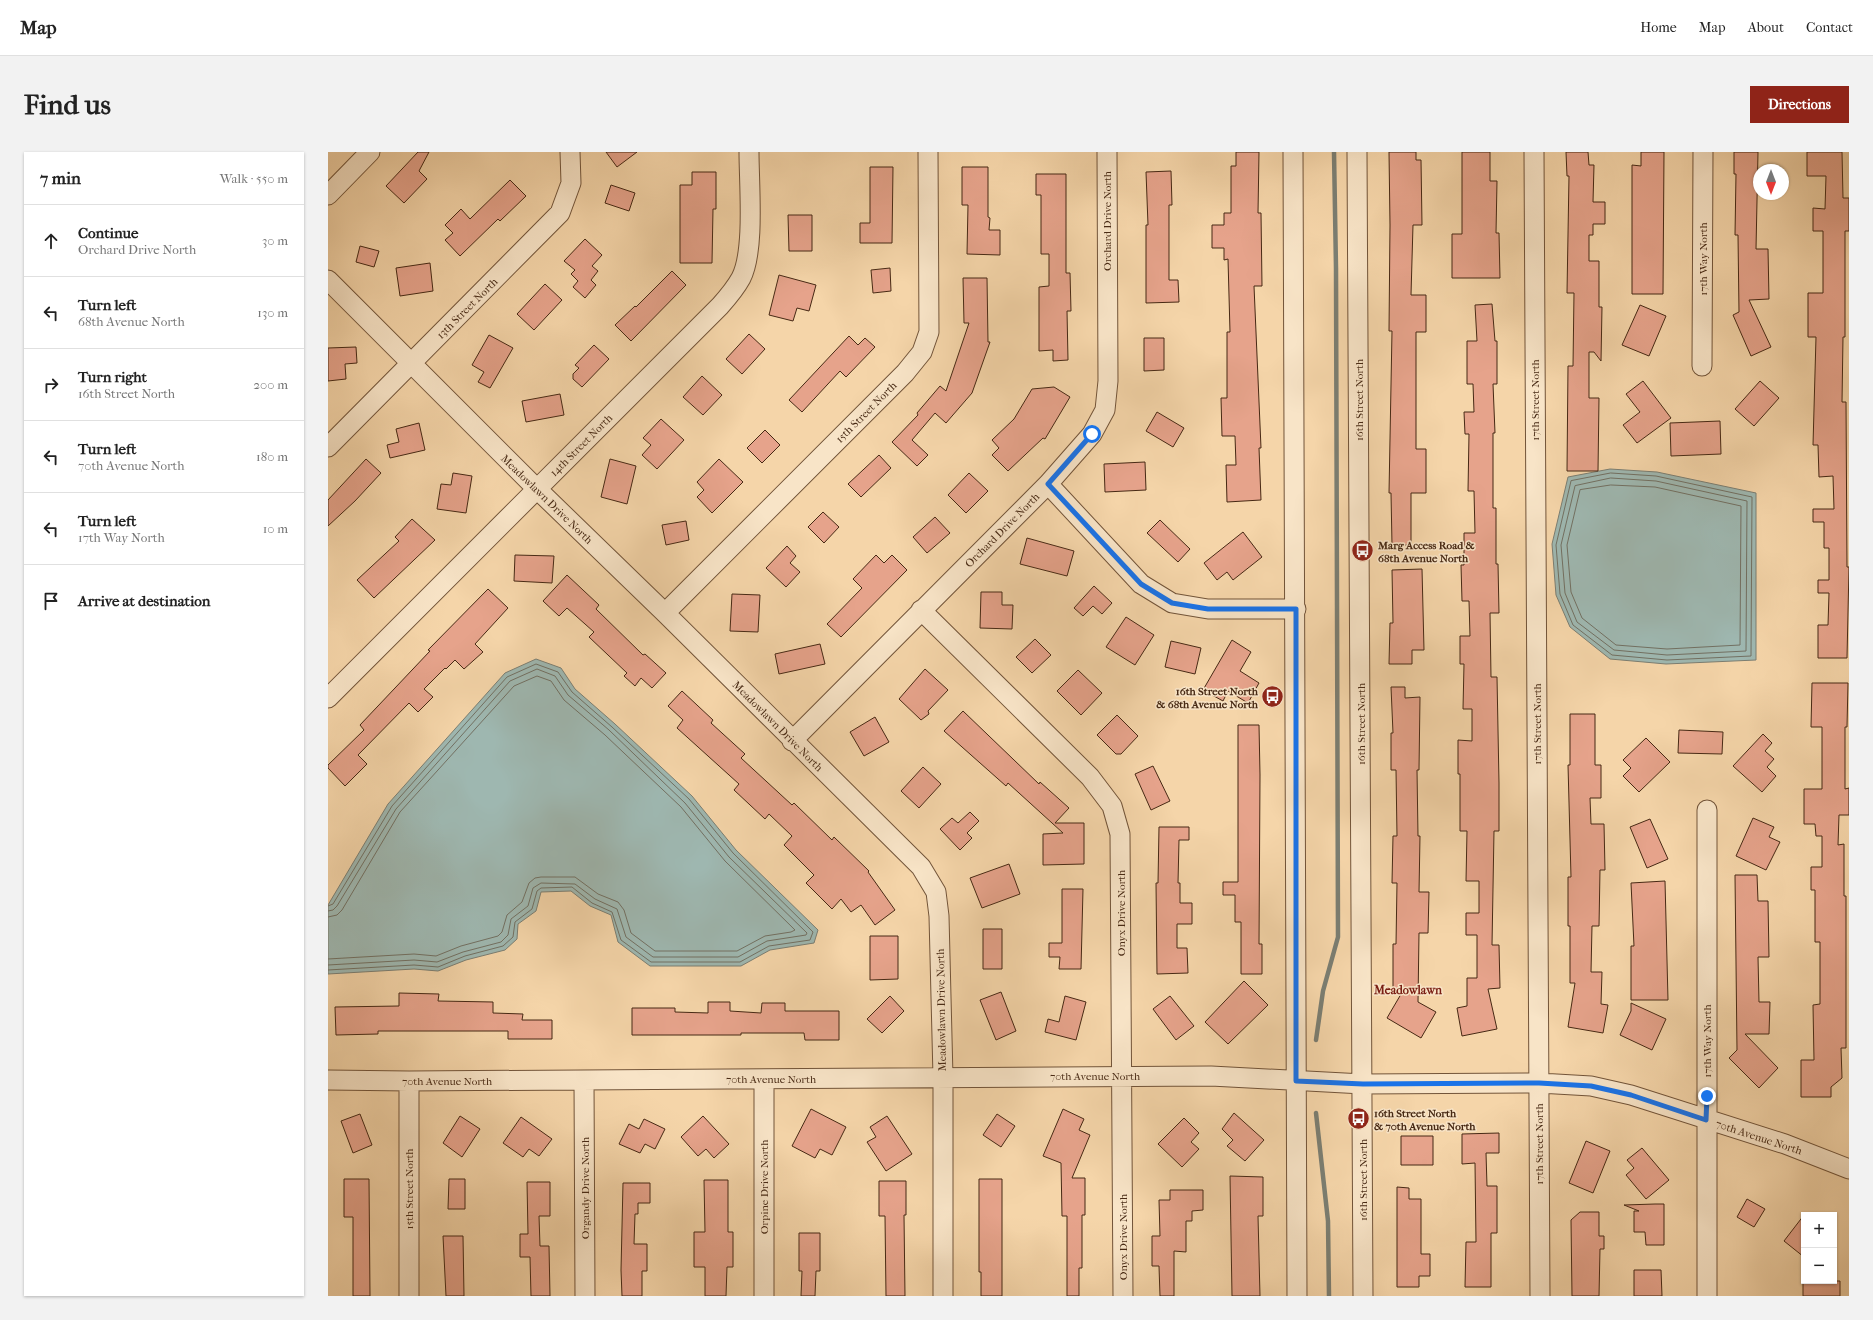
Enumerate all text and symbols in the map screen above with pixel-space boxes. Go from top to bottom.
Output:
text: Map [20,17,56,39]
text: Home [1640,19,1677,36]
text: Map [1699,19,1726,36]
text: About [1748,19,1784,36]
text: Contact [1806,19,1853,36]
button: Directions [1750,86,1849,123]
text: Find us [24,88,111,121]
north arrow [1753,164,1789,200]
text: 7 min [40,168,81,188]
street label: Orchard Drive North [1101,170,1114,271]
text: Walk · 550 m [220,171,288,186]
street label: 17th Way North [1697,222,1710,296]
text: Continue [78,224,138,242]
icon: ahead [40,230,62,252]
text: 30 m [262,233,288,248]
text: Orchard Drive North [78,242,196,257]
street label: 13th Street North [434,275,501,342]
text: Turn left [78,296,136,314]
icon: left [40,302,62,324]
text: 130 m [257,305,288,320]
text: 68th Avenue North [78,314,185,329]
street label: 16th Street North [1353,358,1366,441]
street label: 17th Street North [1529,358,1542,441]
text: Turn right [78,368,147,386]
icon: right [40,374,62,396]
text: 200 m [253,377,288,392]
street label: 15th Street North [833,379,900,446]
text: 16th Street North [78,386,175,401]
street label: 14th Street North [547,411,616,479]
route start [1083,425,1101,443]
text: Turn left [78,440,136,458]
icon: left [40,446,62,468]
text: 180 m [256,449,288,464]
street label: Meadowlawn Drive North [498,452,596,547]
text: 70th Avenue North [78,458,185,473]
street label: Orchard Drive North [962,490,1043,570]
text: Turn left [78,512,136,530]
icon: left [40,518,62,540]
text: 10 m [263,521,288,536]
text: 17th Way North [78,530,165,545]
bus stop icon: Marg Access Road & 68th Avenue North [1350,538,1376,564]
place label: Marg Access Road & 68th Avenue North [1377,539,1475,565]
icon: arrive [40,590,62,612]
text: Arrive at destination [78,592,210,610]
street label: Meadowlawn Drive North [730,678,826,775]
street label: 16th Street North [1355,682,1368,765]
street label: 17th Street North [1531,682,1544,765]
bus stop icon: 16th Street North & 68th Avenue North [1260,684,1286,710]
place label: 16th Street North & 68th Avenue North [1156,685,1259,711]
street label: Onyx Drive North [1115,869,1128,956]
street label: Meadowlawn Drive North [934,948,949,1071]
district label: Meadowlawn [1373,983,1443,997]
street label: 17th Way North [1701,1004,1714,1078]
street label: 70th Avenue North [1050,1070,1141,1083]
street label: 70th Avenue North [726,1073,817,1086]
street label: 70th Avenue North [402,1075,493,1088]
route end [1698,1087,1716,1105]
street label: 17th Street North [1533,1102,1546,1185]
bus stop icon: 16th Street North & 70th Avenue North [1346,1106,1372,1132]
place label: 16th Street North & 70th Avenue North [1374,1107,1476,1133]
street label: 70th Avenue North [1714,1117,1805,1158]
street label: Organdy Drive North [579,1136,592,1239]
street label: 16th Street North [1357,1138,1370,1221]
street label: Orpine Drive North [758,1139,771,1234]
street label: 15th Street North [403,1148,416,1229]
street label: Onyx Drive North [1117,1193,1130,1280]
map controls [1801,1212,1837,1284]
button: + [1801,1212,1837,1248]
button: − [1801,1248,1837,1284]

